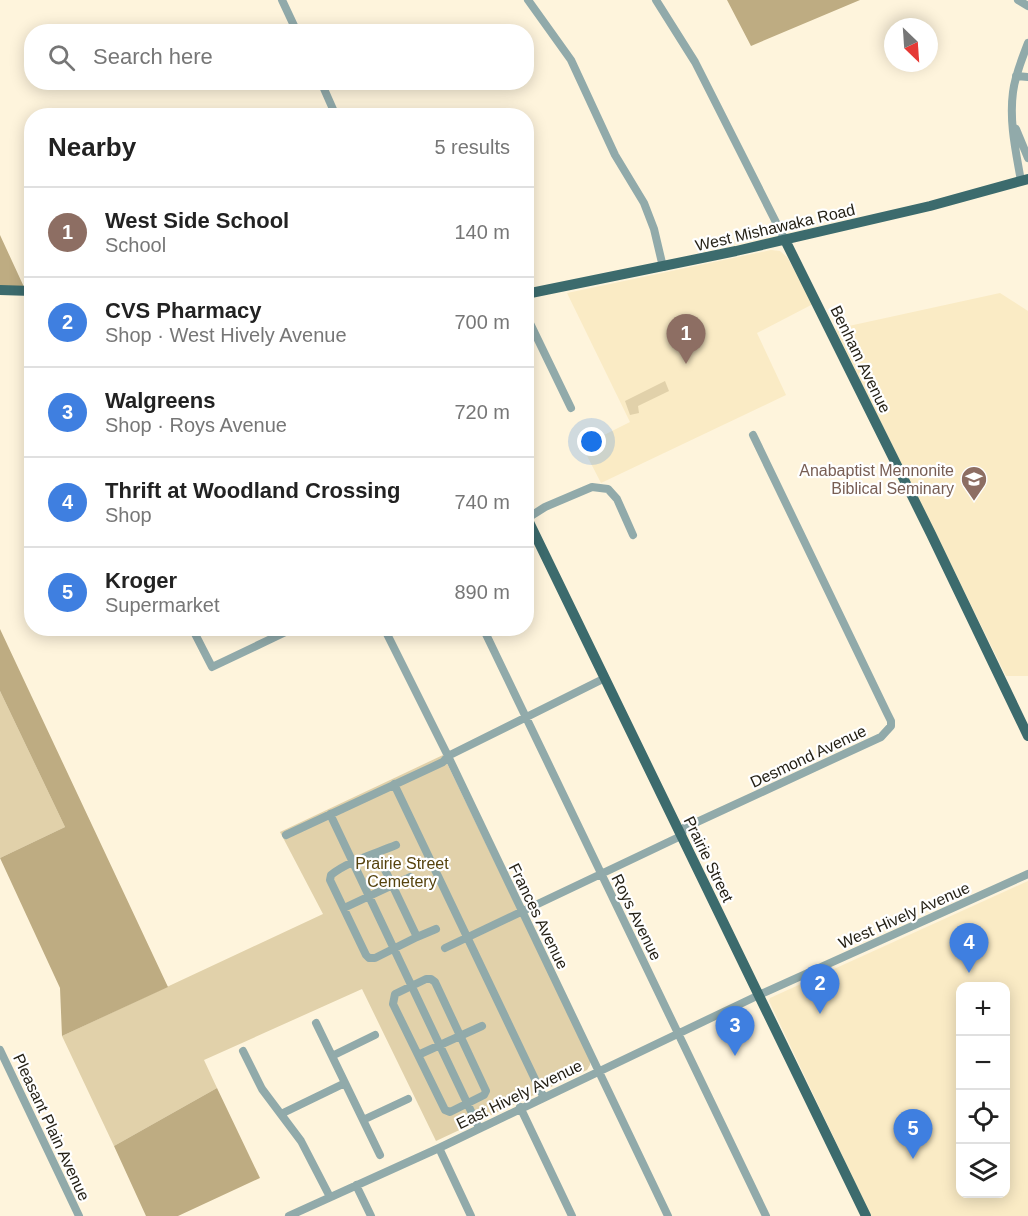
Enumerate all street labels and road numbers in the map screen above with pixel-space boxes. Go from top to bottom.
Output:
street label: West Mishawaka Road [694,201,857,254]
street label: Benham Avenue [827,303,894,416]
street label: Desmond Avenue [748,722,869,791]
street label: Prairie Street [680,814,737,905]
street label: Frances Avenue [506,861,572,972]
street label: Roys Avenue [608,871,665,963]
street label: West Hively Avenue [836,879,972,952]
street label: Pleasant Plain Avenue [10,1051,93,1203]
street label: East Hively Avenue [454,1057,585,1132]

